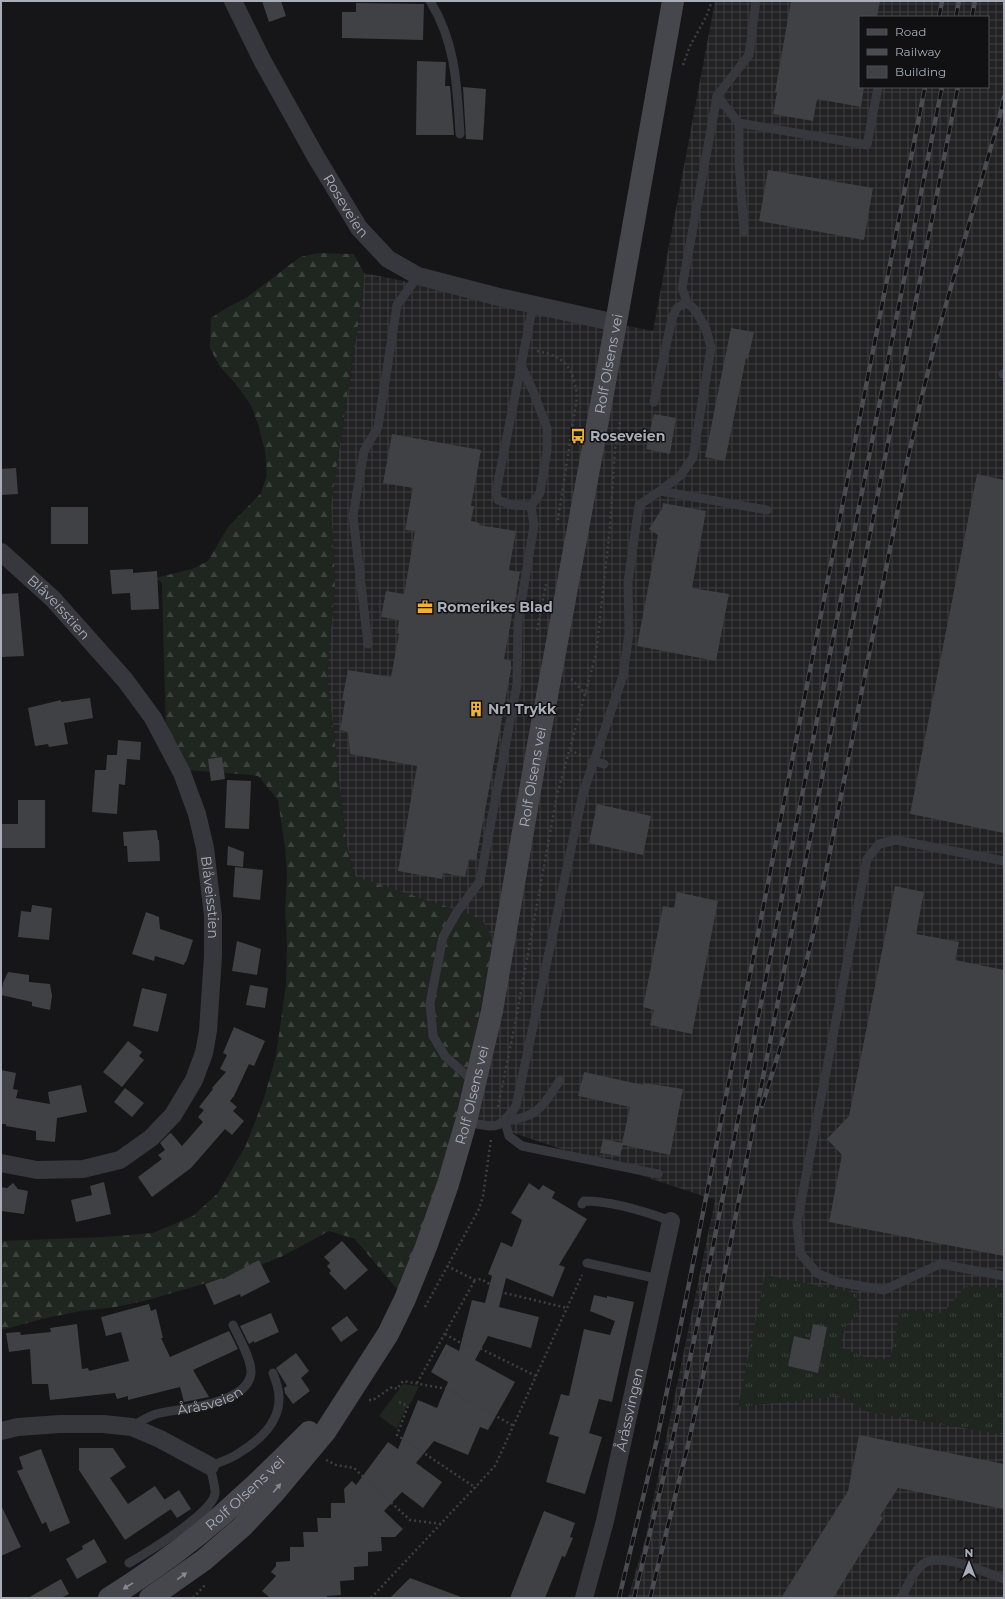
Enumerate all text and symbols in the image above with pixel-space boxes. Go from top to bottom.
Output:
legend [859,16,989,88]
text: Road [895,24,926,39]
text: Railway [895,44,941,59]
text: Building [895,64,946,79]
street label: Roseveien [319,171,372,241]
street label: Rolf Olsens vei [590,312,626,415]
bus stop icon: Roseveien [569,427,587,445]
place label: Roseveien [590,427,665,445]
street label: Blåveisstien [23,571,94,643]
office icon: Romerikes Blad [416,598,434,616]
place label: Romerikes Blad [437,598,553,616]
building icon: Nr1 Trykk [467,700,485,718]
place label: Nr1 Trykk [488,700,557,718]
street label: Rolf Olsens vei [515,725,550,828]
street label: Blåveisstien [197,855,222,939]
street label: Rolf Olsens vei [451,1044,493,1147]
street label: Åråssvingen [611,1366,647,1453]
street label: Åråsveien [176,1382,246,1419]
street label: Rolf Olsens vei [202,1452,288,1534]
one-way arrow [273,1483,282,1494]
north arrow [949,1543,989,1583]
text: N [965,1546,973,1560]
one-way arrow [177,1572,187,1580]
one-way arrow [123,1582,133,1590]

